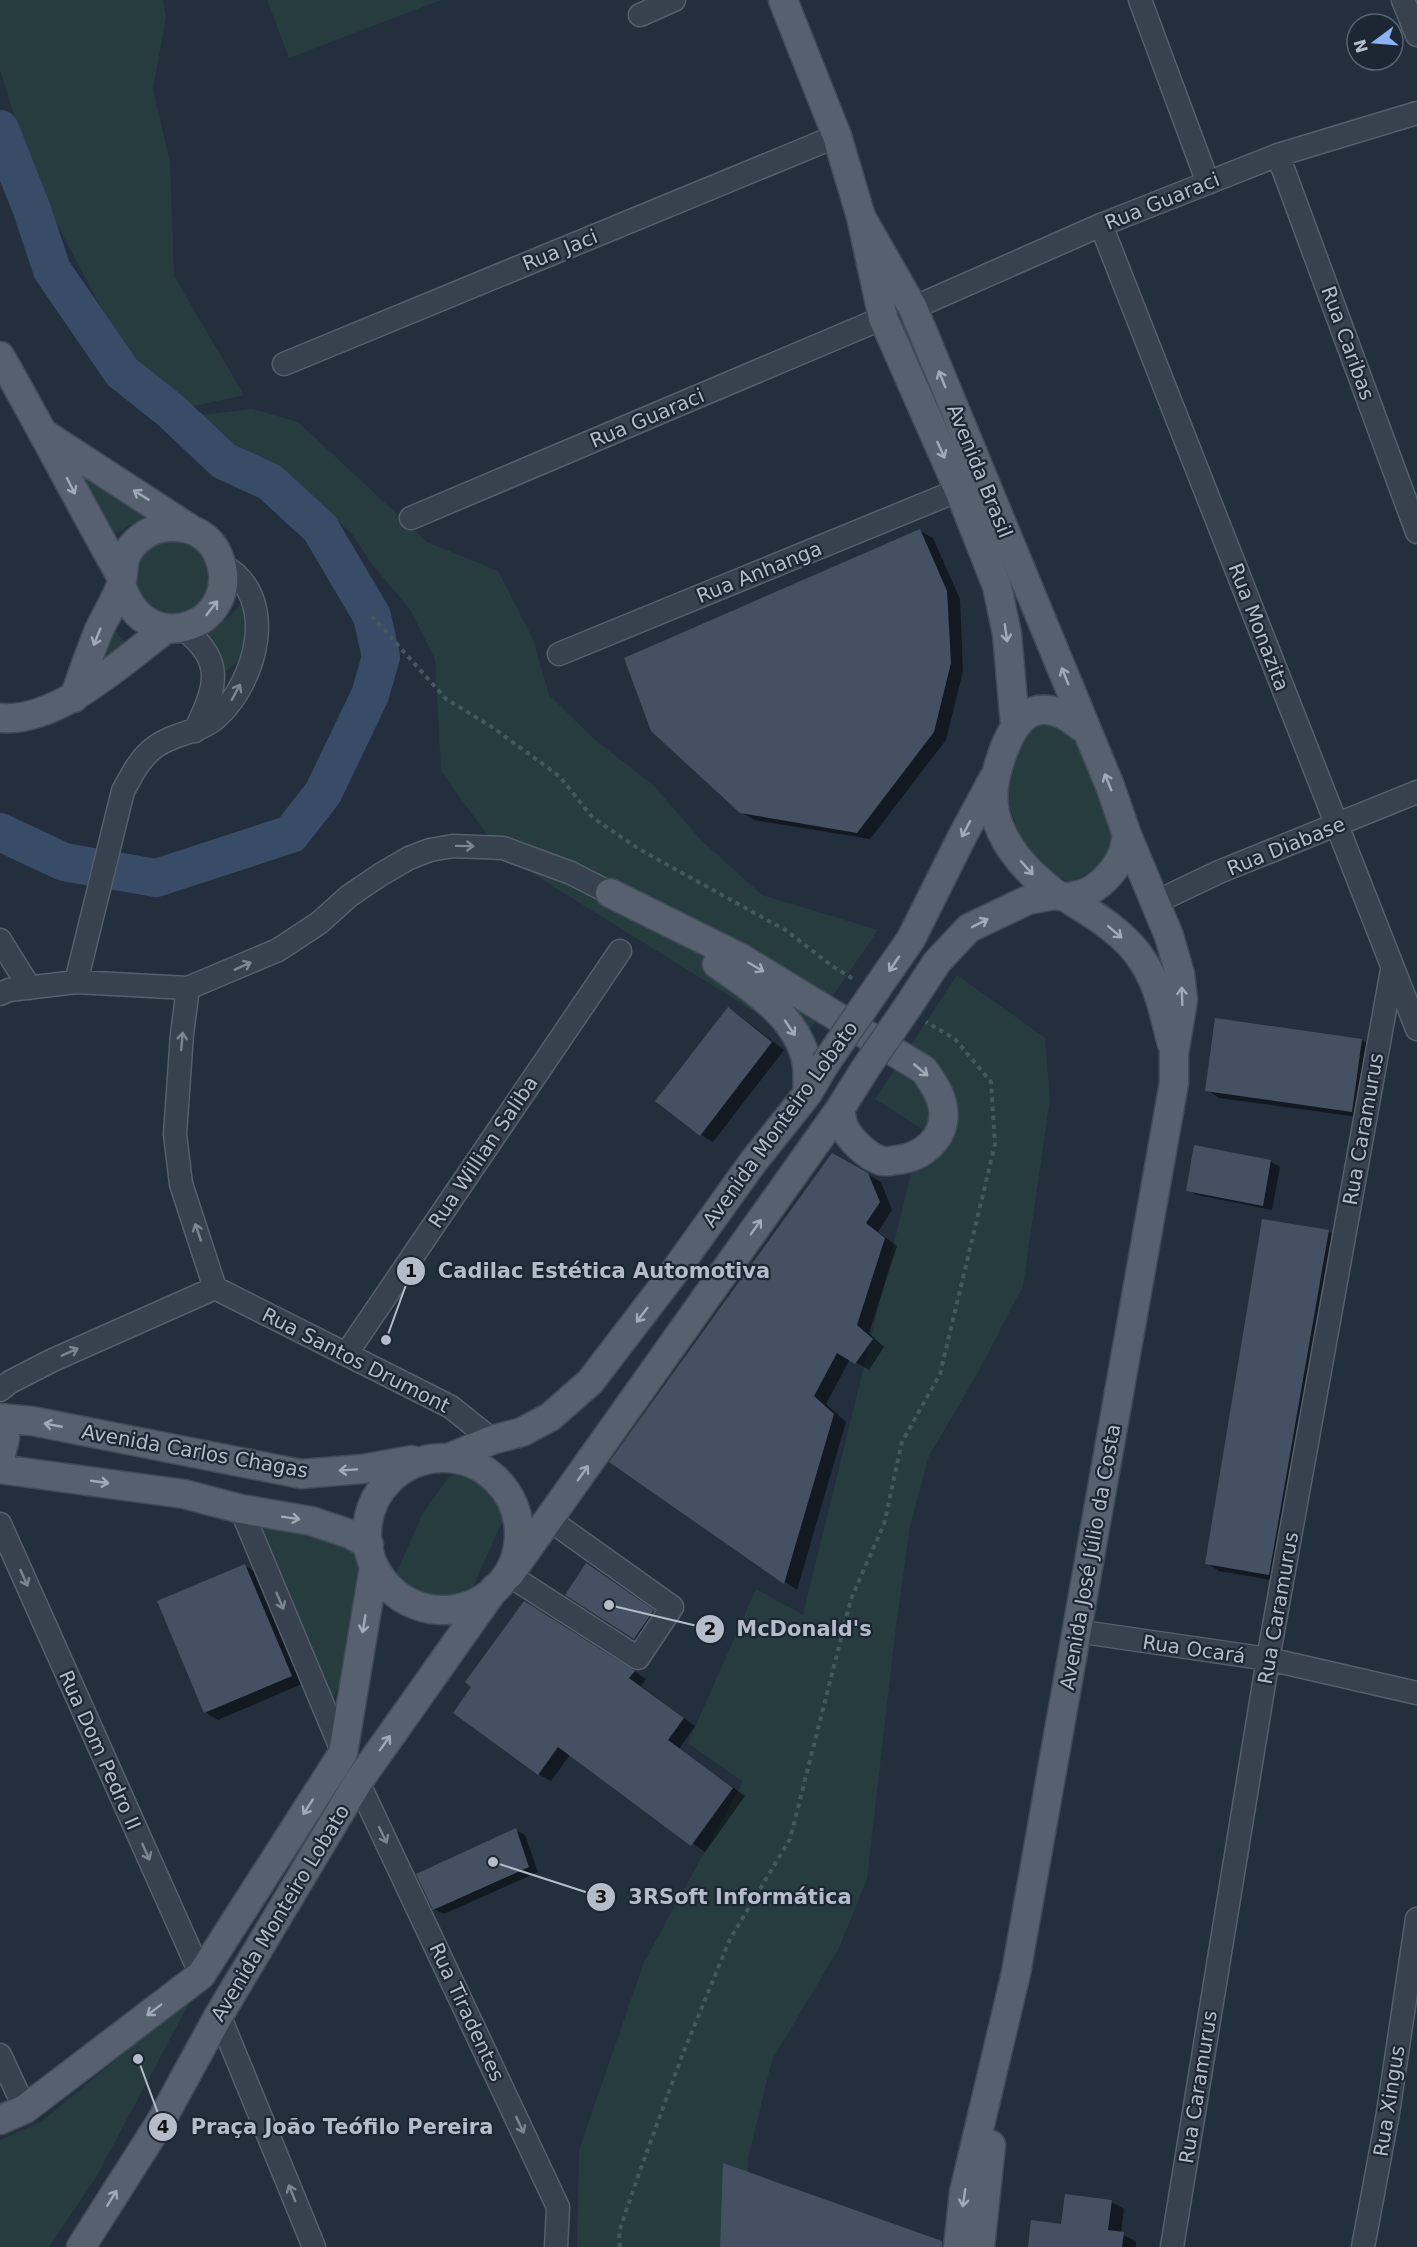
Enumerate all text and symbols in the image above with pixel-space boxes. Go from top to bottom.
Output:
north arrow [1345,12,1405,72]
text: N [1350,37,1372,55]
street label: Rua Guaraci [1101,167,1223,235]
street label: Rua Jaci [519,224,601,276]
street label: Rua Caribas [1316,283,1380,403]
one-way arrow [936,370,947,389]
street label: Rua Guaraci [586,383,708,453]
street label: Avenida Brasil [942,401,1018,541]
one-way arrow [937,441,948,459]
one-way arrow [66,476,77,494]
one-way arrow [132,489,149,502]
street label: Rua Anhanga [693,536,825,608]
street label: Rua Monazita [1224,560,1294,694]
one-way arrow [206,600,219,616]
one-way arrow [1001,623,1012,643]
one-way arrow [91,627,102,645]
one-way arrow [1059,667,1070,685]
one-way arrow [231,683,243,701]
one-way arrow [1102,773,1113,792]
street label: Rua Diabase [1223,811,1349,881]
one-way arrow [960,819,971,837]
one-way arrow [455,840,475,852]
one-way arrow [1020,860,1034,875]
one-way arrow [971,916,989,928]
one-way arrow [1107,925,1122,939]
one-way arrow [888,955,900,971]
one-way arrow [233,960,251,972]
one-way arrow [747,961,764,973]
one-way arrow [1176,987,1188,1006]
street label: Avenida Monteiro Lobato [697,1016,863,1232]
one-way arrow [784,1019,797,1036]
one-way arrow [177,1031,188,1051]
street label: Rua Caramurus [1338,1051,1388,1207]
one-way arrow [913,1063,928,1077]
street label: Rua Willian Saliba [423,1071,543,1233]
one-way arrow [750,1220,762,1236]
one-way arrow [191,1223,202,1242]
callout: Cadilac Estética Automotiva [396,1252,782,1291]
text: Cadilac Estética Automotiva [438,1259,770,1283]
text: 1 [405,1260,417,1281]
street label: Rua Santos Drumont [258,1302,454,1418]
one-way arrow [636,1307,649,1323]
one-way arrow [60,1346,78,1358]
one-way arrow [43,1419,63,1430]
street label: Avenida Carlos Chagas [80,1419,310,1483]
street label: Avenida José Júlio da Costa [1055,1422,1125,1692]
one-way arrow [338,1465,358,1476]
one-way arrow [577,1465,589,1481]
one-way arrow [89,1477,109,1488]
one-way arrow [281,1513,300,1524]
street label: Rua Caramurus [1253,1530,1303,1686]
one-way arrow [19,1568,30,1586]
one-way arrow [275,1592,286,1610]
callout: McDonald's [695,1610,884,1649]
one-way arrow [359,1614,370,1634]
text: McDonald's [736,1617,872,1641]
text: 2 [704,1618,716,1639]
street label: Rua Ocará [1141,1630,1247,1668]
street label: Rua Dom Pedro II [54,1666,146,1834]
one-way arrow [379,1735,391,1751]
one-way arrow [302,1799,315,1816]
street label: Avenida Monteiro Lobato [206,1800,354,2026]
one-way arrow [378,1825,389,1843]
one-way arrow [141,1842,152,1860]
callout: 3RSoft Informática [586,1877,864,1916]
text: 3RSoft Informática [628,1885,852,1909]
text: 3 [595,1886,607,1907]
street label: Rua Tiradentes [424,1939,510,2085]
one-way arrow [146,2004,162,2017]
street label: Rua Caramurus [1174,2009,1222,2165]
street label: Rua Xingus [1368,2044,1410,2158]
callout: Praça João Teófilo Pereira [148,2108,505,2147]
text: Praça João Teófilo Pereira [191,2115,493,2139]
text: 4 [157,2116,169,2137]
one-way arrow [514,2116,526,2134]
one-way arrow [286,2184,297,2203]
one-way arrow [958,2188,969,2208]
one-way arrow [106,2190,118,2207]

